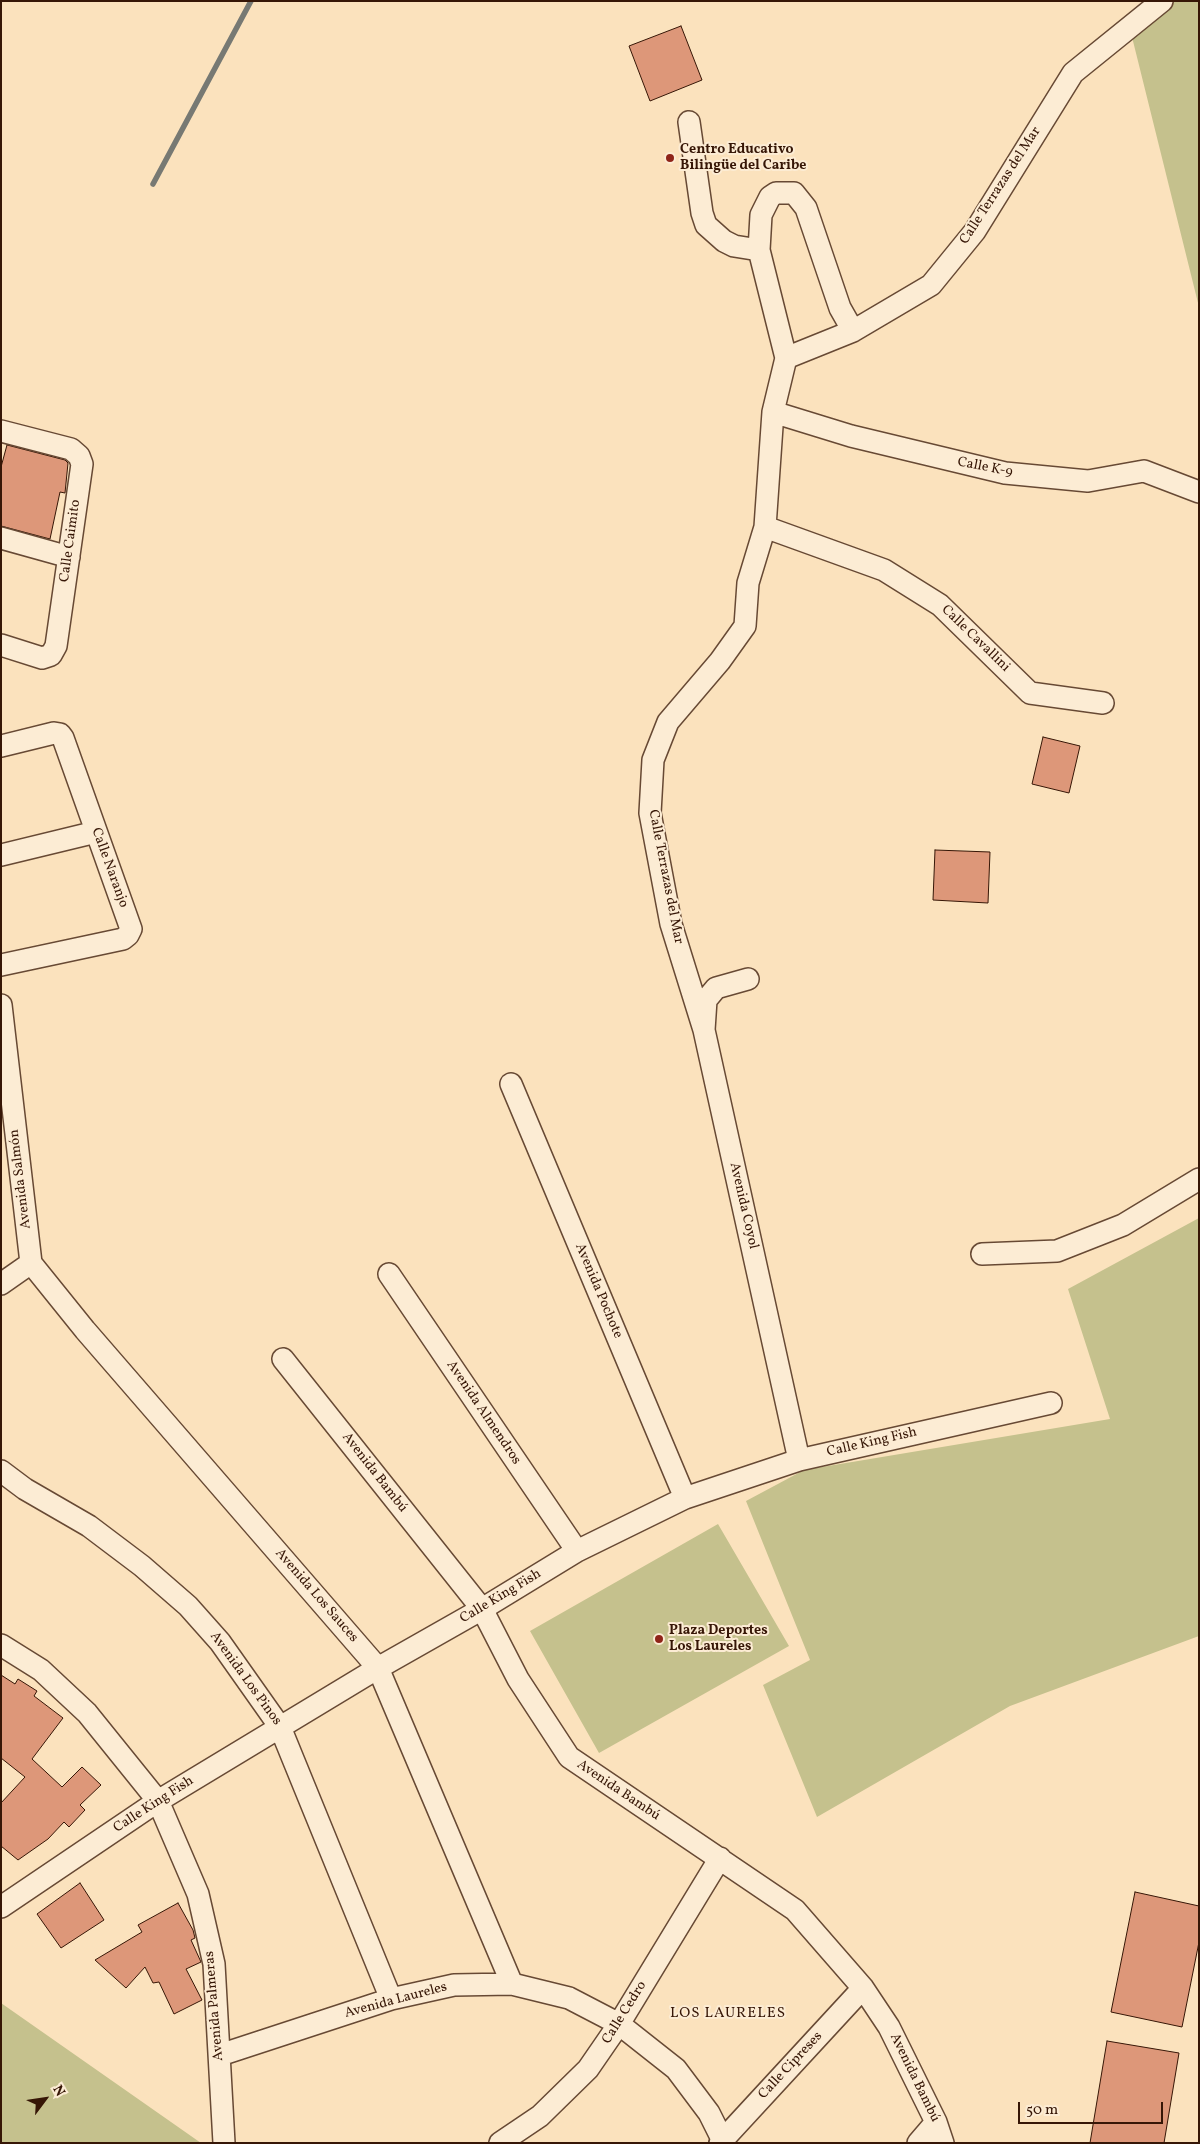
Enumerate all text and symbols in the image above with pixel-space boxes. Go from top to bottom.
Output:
street label: Calle Terrazas del Mar [957,124,1045,248]
place label: Centro Educativo Bilingüe del Caribe [680,142,806,174]
marker: Centro Educativo Bilingüe del Caribe [664,152,676,164]
street label: Calle K-9 [956,454,1014,482]
street label: Calle Caimito [57,499,85,583]
street label: Calle Cavallini [937,602,1013,676]
street label: Calle Terrazas del Mar [644,808,686,946]
street label: Calle Naranjo [87,826,131,910]
street label: Avenida Salmón [7,1128,35,1230]
street label: Avenida Coyol [725,1161,761,1251]
street label: Avenida Pochote [570,1241,626,1341]
street label: Avenida Almendros [442,1358,524,1468]
street label: Calle King Fish [825,1424,919,1462]
street label: Avenida Bambú [338,1430,410,1516]
street label: Avenida Los Sauces [271,1546,361,1646]
street label: Calle King Fish [457,1566,545,1628]
place label: Plaza Deportes Los Laureles [669,1623,768,1655]
street label: Avenida Los Pinos [205,1629,285,1729]
marker: Plaza Deportes Los Laureles [653,1633,665,1645]
street label: Avenida Bambú [573,1757,663,1825]
street label: Calle King Fish [111,1773,197,1837]
street label: Avenida Palmeras [202,1950,228,2062]
street label: Calle Cedro [599,1978,651,2048]
street label: Avenida Laureles [343,1979,449,2023]
district label: LOS LAURELES [668,2005,788,2023]
street label: Calle Cipreses [755,2029,827,2103]
street label: Avenida Bambú [885,2031,943,2125]
north arrow [20,2074,70,2124]
text: N [48,2082,69,2100]
scale bar [1020,2092,1165,2124]
text: 50 m [1026,2100,1058,2121]

